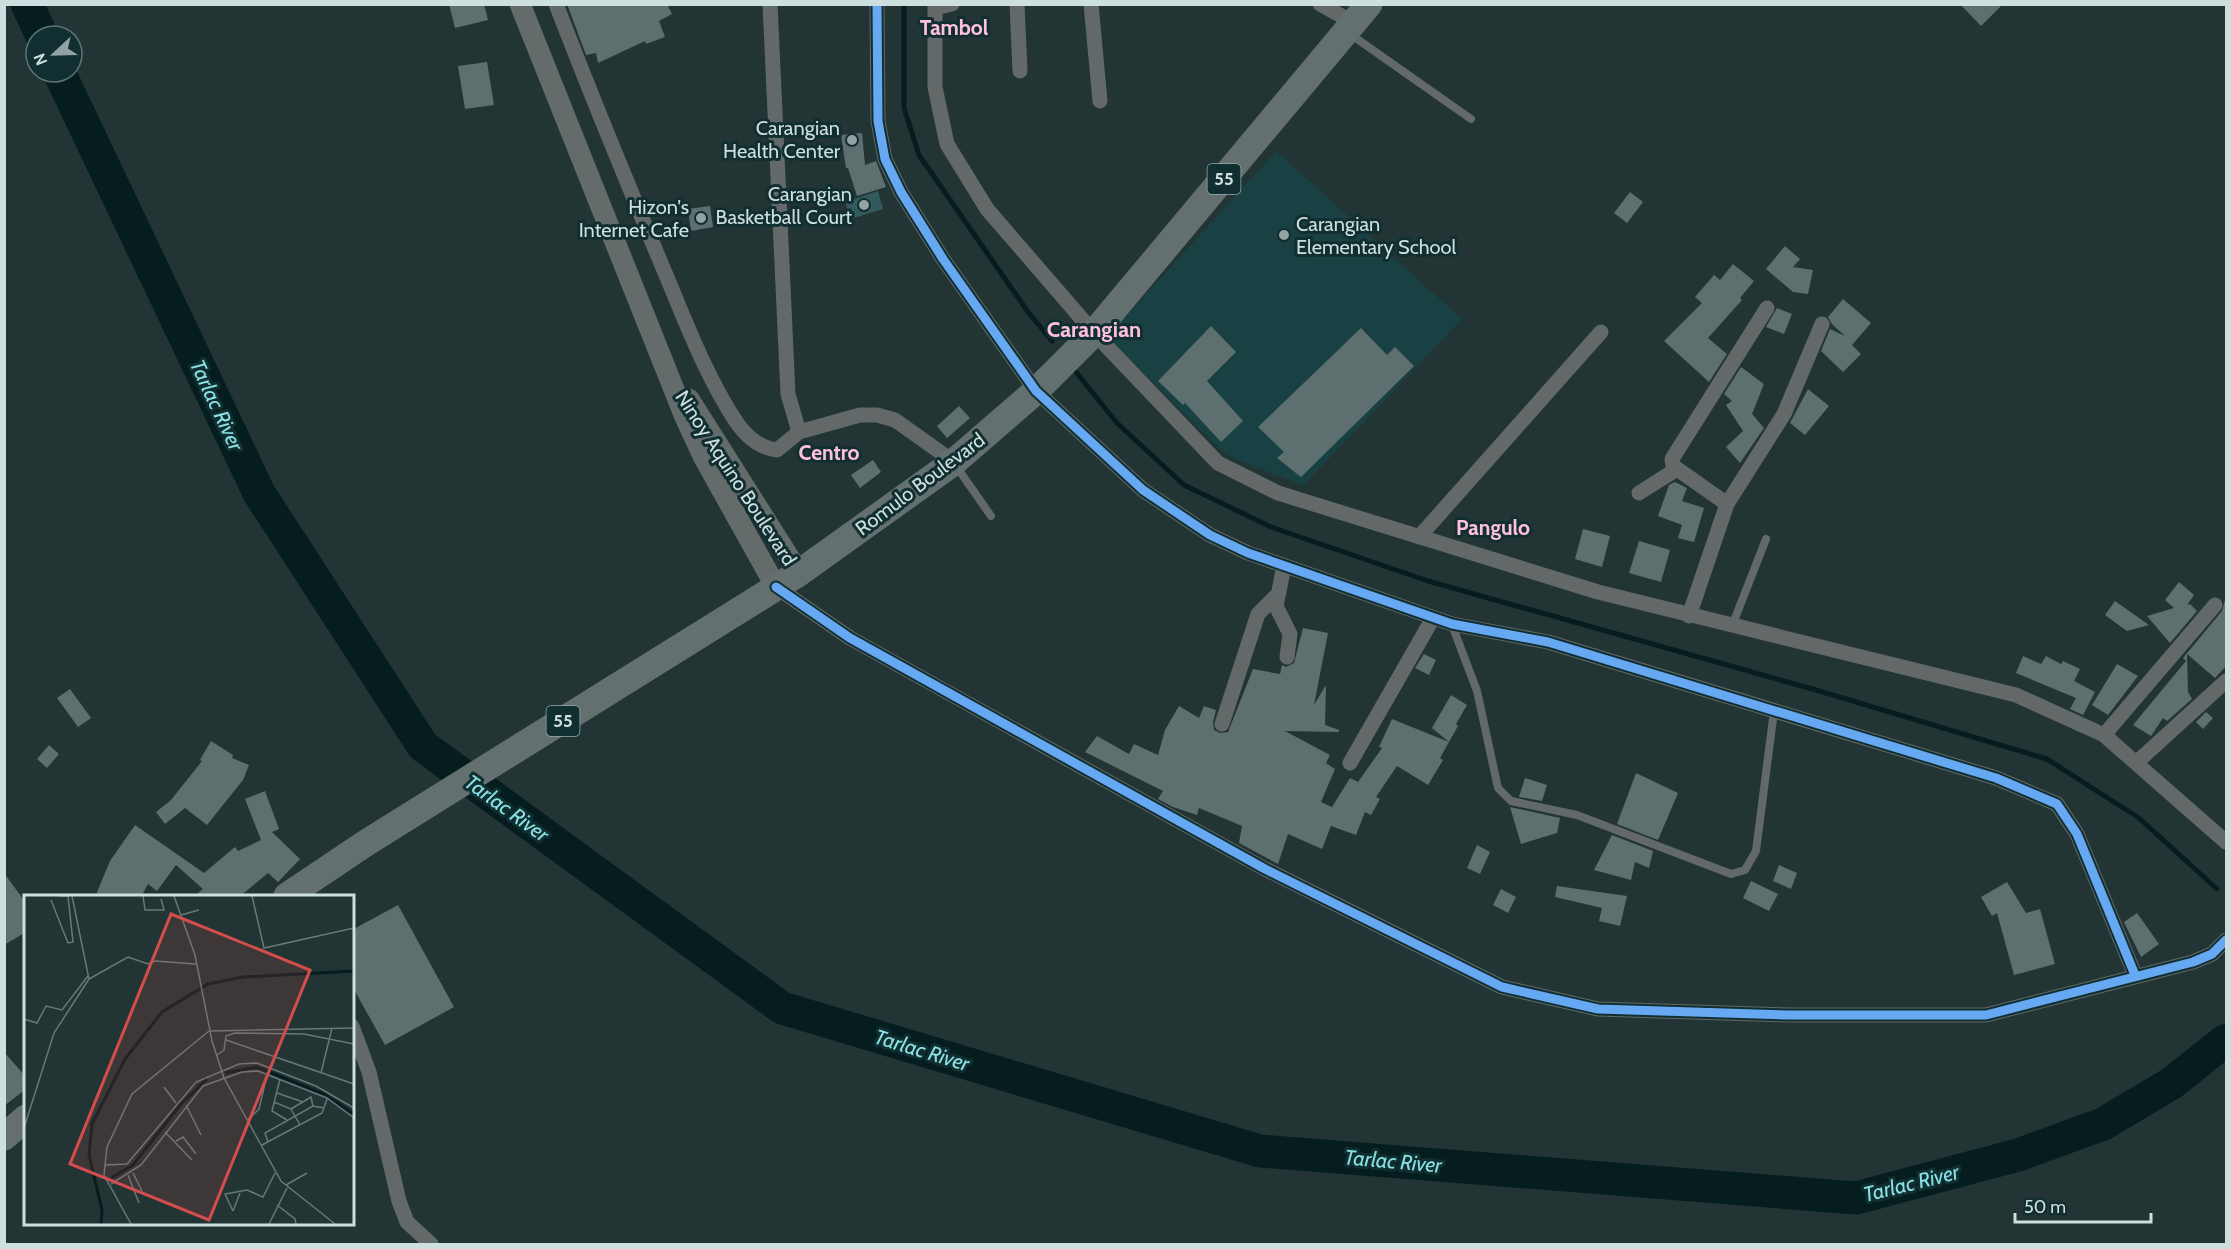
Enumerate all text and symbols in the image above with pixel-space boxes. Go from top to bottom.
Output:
district label: Tambol [920,15,989,40]
north arrow [24,24,84,84]
text: N [30,51,51,68]
place label: Carangian Health Center [723,116,841,163]
marker: Carangian Health Center [845,133,859,147]
road number: 55 [1208,164,1240,194]
place label: Carangian Basketball Court [715,182,852,229]
place label: Hizon's Internet Cafe [579,195,689,242]
marker: Carangian Basketball Court [857,198,871,212]
marker: Hizon's Internet Cafe [694,211,708,225]
place label: Carangian Elementary School [1296,212,1457,259]
marker: Carangian Elementary School [1277,228,1291,242]
district label: Carangian [1047,316,1141,343]
water label: Tarlac River [185,355,250,456]
street label: Ninoy Aquino Boulevard [670,386,802,570]
street label: Romulo Boulevard [851,428,989,540]
district label: Centro [799,440,859,465]
district label: Pangulo [1456,515,1530,540]
road number: 55 [546,706,580,736]
water label: Tarlac River [460,769,555,848]
inset map [24,895,354,1225]
water label: Tarlac River [872,1024,974,1077]
water label: Tarlac River [1343,1144,1444,1178]
water label: Tarlac River [1861,1159,1963,1207]
scale bar [2015,1186,2152,1224]
text: 50 m [2024,1196,2066,1218]

